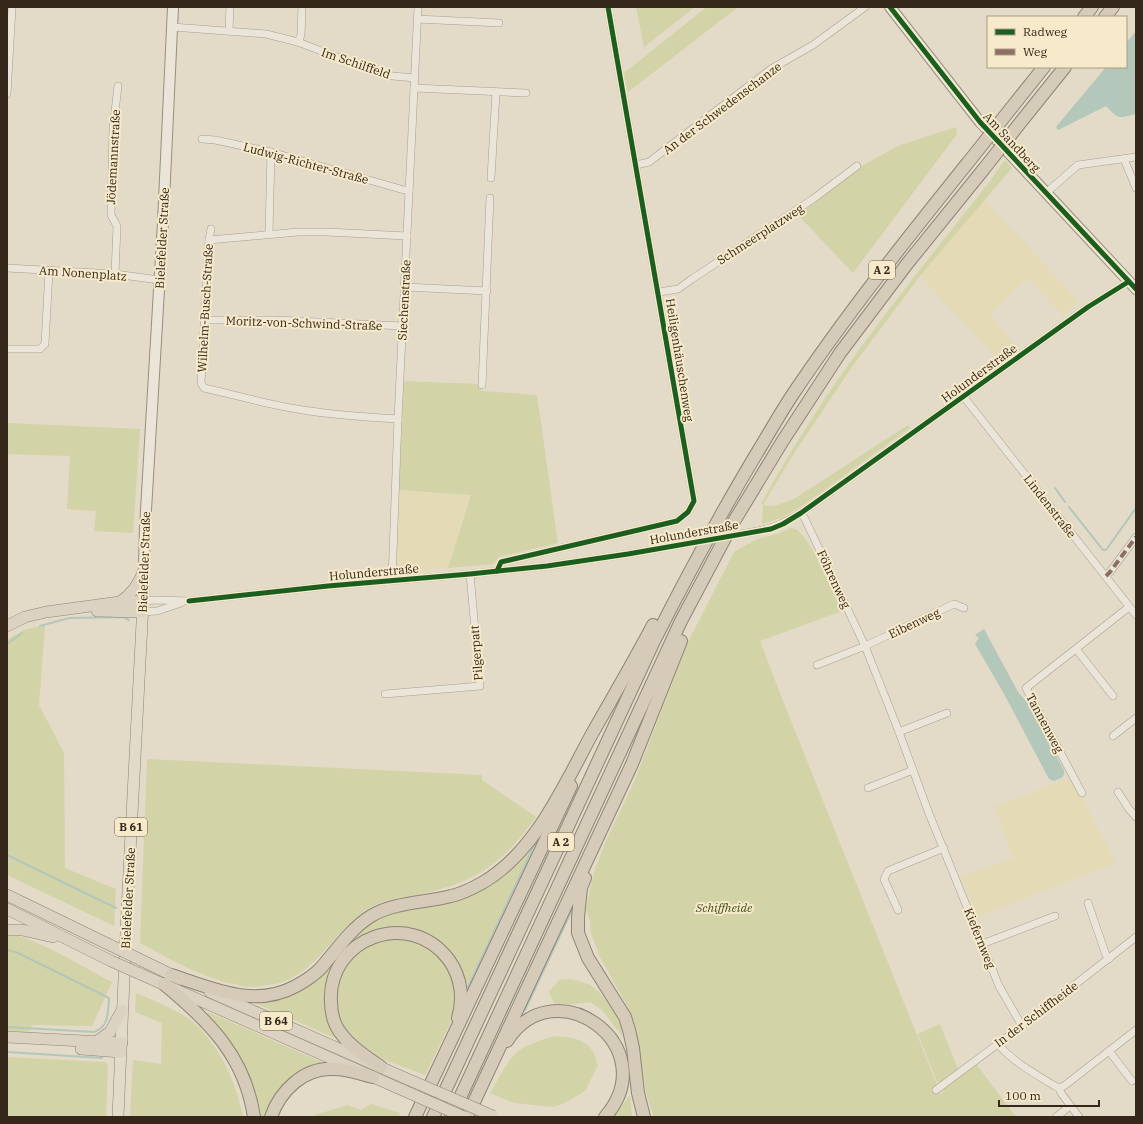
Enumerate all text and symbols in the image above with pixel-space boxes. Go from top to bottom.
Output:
legend [987,16,1127,68]
text: Radweg [1023,24,1068,39]
street label: Im Schilffeld [320,44,392,82]
text: Weg [1023,44,1048,59]
street label: An der Schwedenschanze [660,59,784,157]
street label: Jödemannstraße [103,109,123,205]
street label: Am Sandberg [980,109,1044,175]
street label: Ludwig-Richter-Straße [242,139,370,187]
street label: Bielefelder Straße [152,187,172,289]
street label: Schmeerplatzweg [714,200,807,268]
street label: Wilhelm-Busch-Straße [194,243,216,373]
street label: Siechenstraße [394,259,414,341]
road number: A 2 [869,261,895,279]
street label: Am Nonenplatz [39,262,127,284]
street label: Heiligenhäuschenweg [663,297,697,423]
street label: Moritz-von-Schwind-Straße [225,313,383,333]
street label: Holunderstraße [938,340,1020,406]
street label: Lindenstraße [1021,471,1079,541]
street label: Bielefelder Straße [135,511,153,613]
street label: Holunderstraße [648,517,740,547]
street label: Föhrenweg [814,547,854,611]
street label: Holunderstraße [329,561,419,583]
street label: Eibenweg [886,604,942,641]
street label: Pilgerpatt [467,625,485,681]
street label: Tannenweg [1023,691,1067,756]
road number: B 61 [115,818,147,836]
road number: A 2 [548,833,574,851]
street label: Bielefelder Straße [118,847,138,949]
park label: Schiffheide [695,900,753,915]
street label: Kiefernweg [961,905,999,971]
street label: In der Schiffheide [991,978,1081,1050]
road number: B 64 [260,1012,292,1030]
scale bar [999,1082,1099,1108]
text: 100 m [1005,1088,1041,1103]

